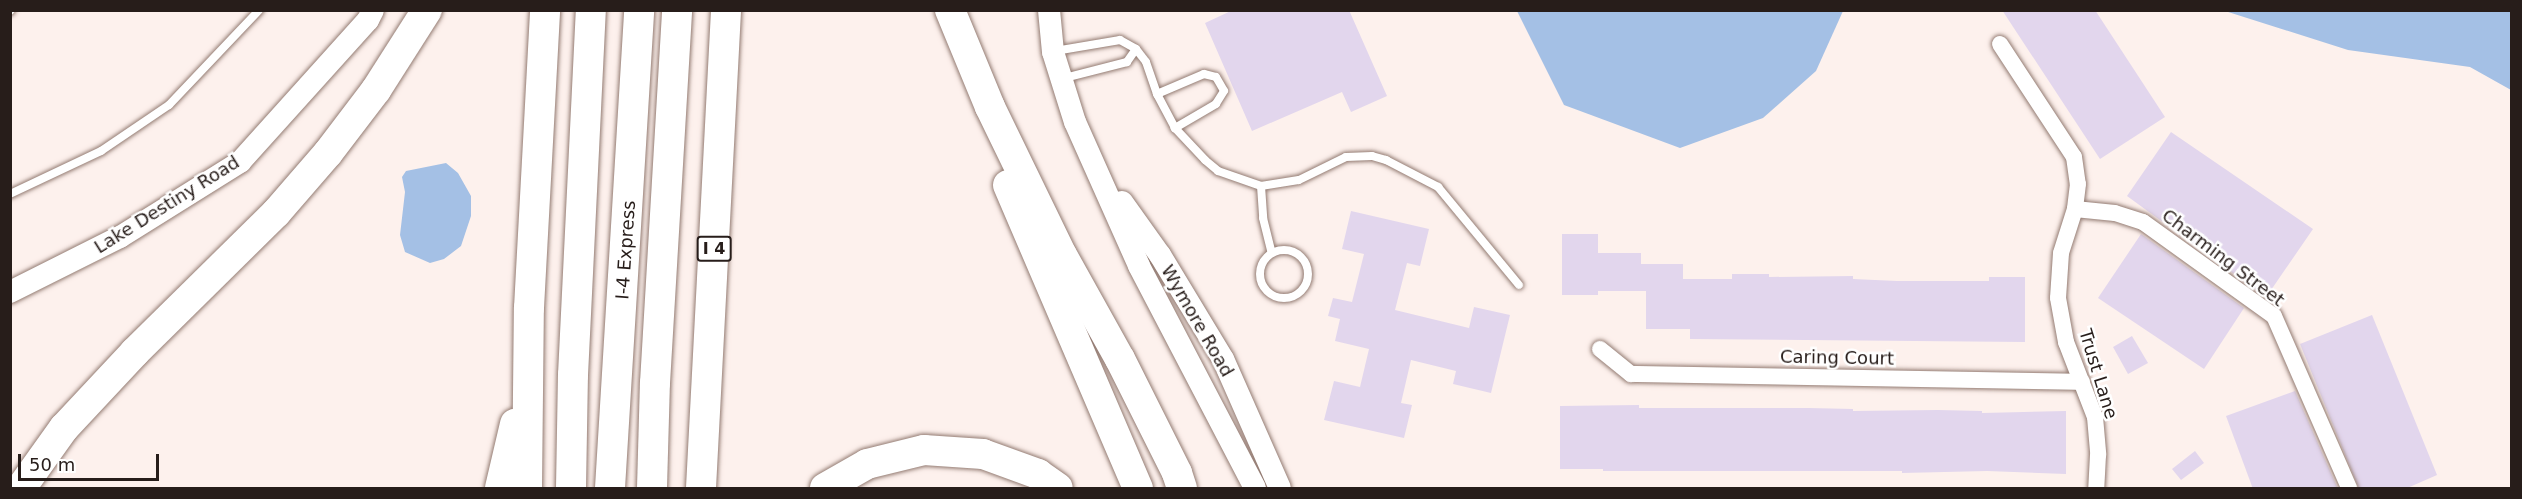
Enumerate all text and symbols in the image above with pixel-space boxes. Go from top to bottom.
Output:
street label: Lake Destiny Road [90,152,244,258]
street label: I-4 Express [612,200,640,300]
street label: Charming Street [2157,205,2289,311]
road number: I 4 [696,236,732,262]
street label: Wymore Road [1156,261,1238,381]
street label: Trust Lane [2074,326,2122,422]
street label: Caring Court [1780,346,1894,370]
scale bar [21,442,162,480]
text: 50 m [29,454,75,475]

